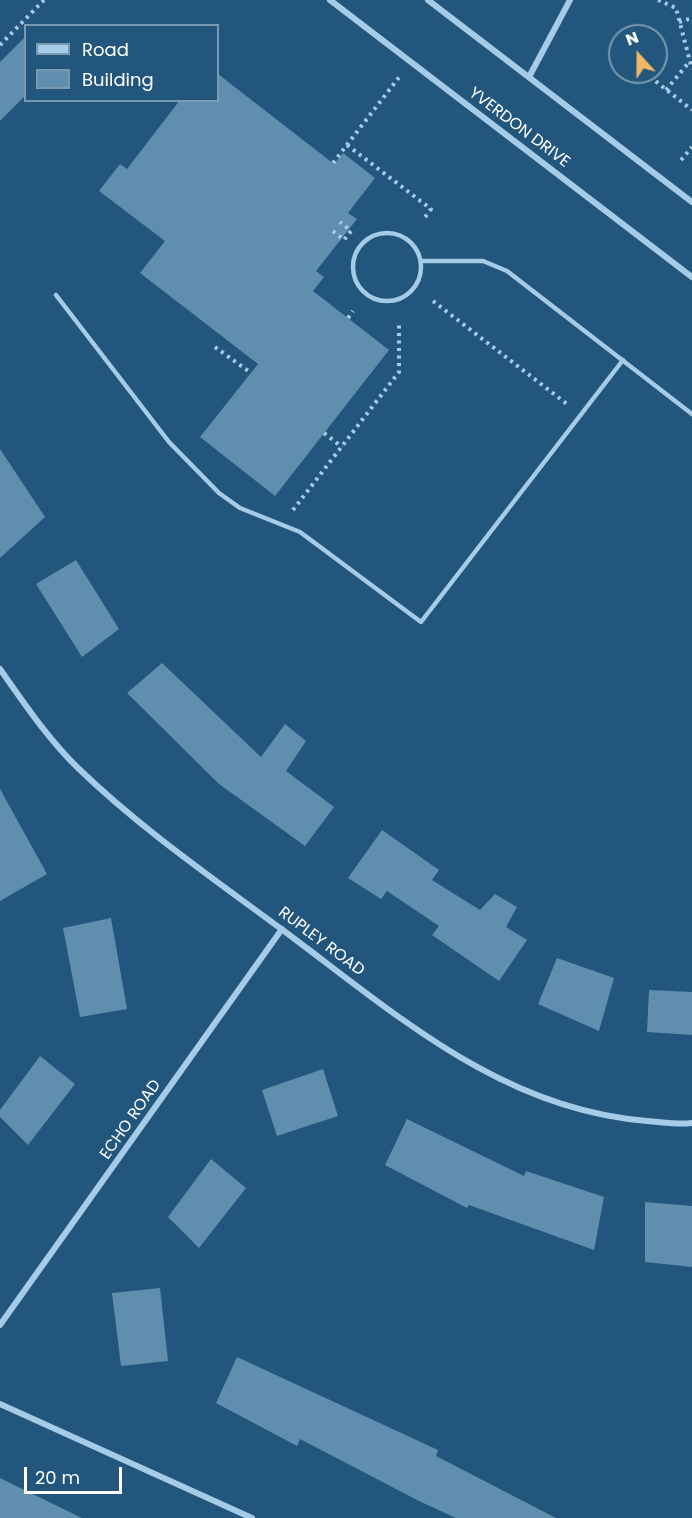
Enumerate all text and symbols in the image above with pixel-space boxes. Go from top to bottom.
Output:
legend [24,24,219,102]
north arrow [608,24,668,84]
text: N [622,26,642,51]
text: Road [82,37,129,62]
text: Building [82,67,154,92]
street label: YVERDON DRIVE [465,84,573,172]
street label: RUPLEY ROAD [274,903,368,981]
street label: ECHO ROAD [96,1076,166,1164]
scale bar [27,1455,124,1493]
text: 20 m [35,1465,80,1490]

